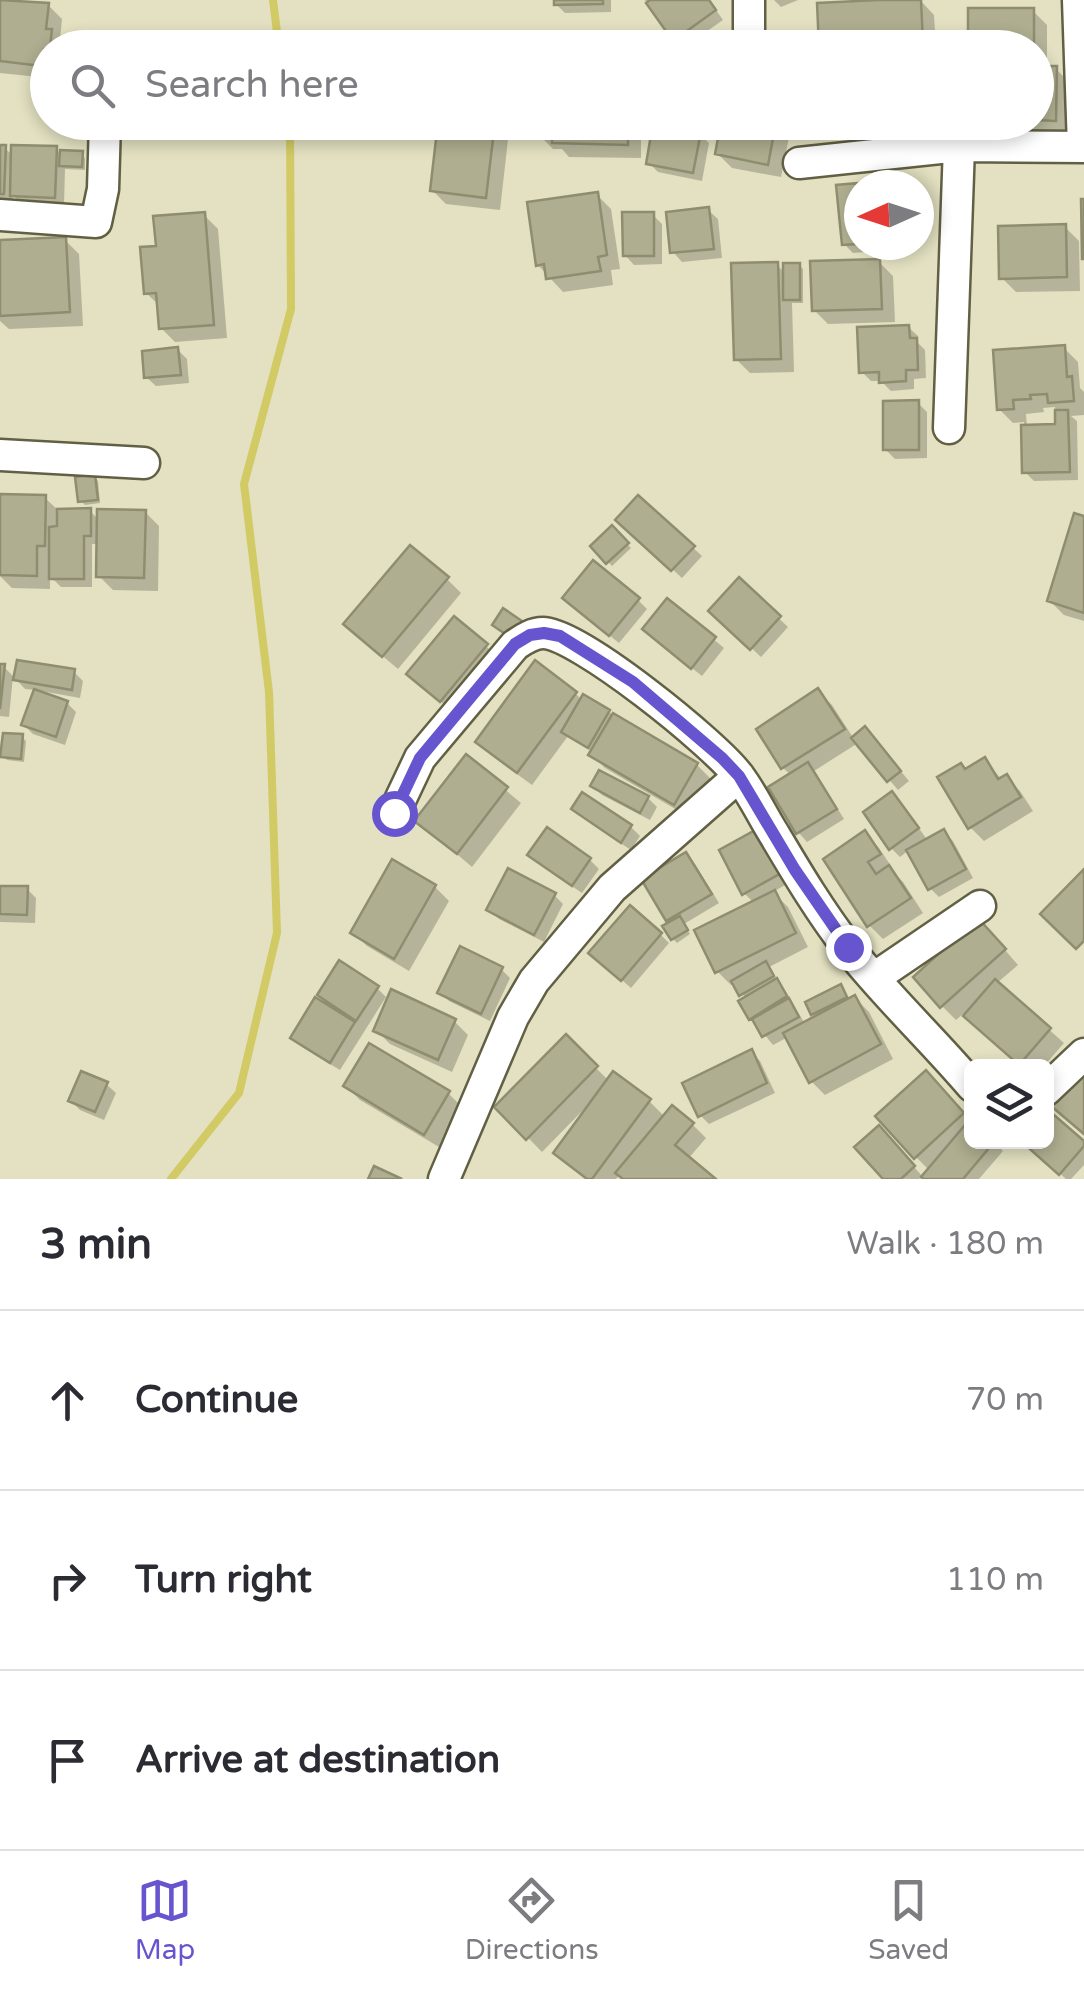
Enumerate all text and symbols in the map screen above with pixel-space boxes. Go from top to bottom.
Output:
search box [30,30,1054,140]
icon: search [65,58,120,113]
text: Search here [145,62,359,108]
north arrow [844,170,934,260]
route start [372,791,418,837]
route end [826,925,872,971]
map controls [964,1059,1054,1149]
button: layers [964,1059,1054,1149]
text: 3 min [40,1219,152,1270]
text: Walk · 180 m [847,1225,1044,1263]
icon: ahead [40,1373,95,1428]
text: Continue [135,1377,298,1423]
text: 70 m [966,1381,1044,1419]
icon: right [40,1553,95,1608]
text: Turn right [135,1557,312,1603]
text: 110 m [946,1561,1044,1599]
icon: arrive [40,1733,95,1788]
text: Arrive at destination [135,1737,500,1783]
tab: Map [135,1873,195,1967]
tab: Directions [465,1873,599,1967]
tab: Saved [868,1873,949,1967]

